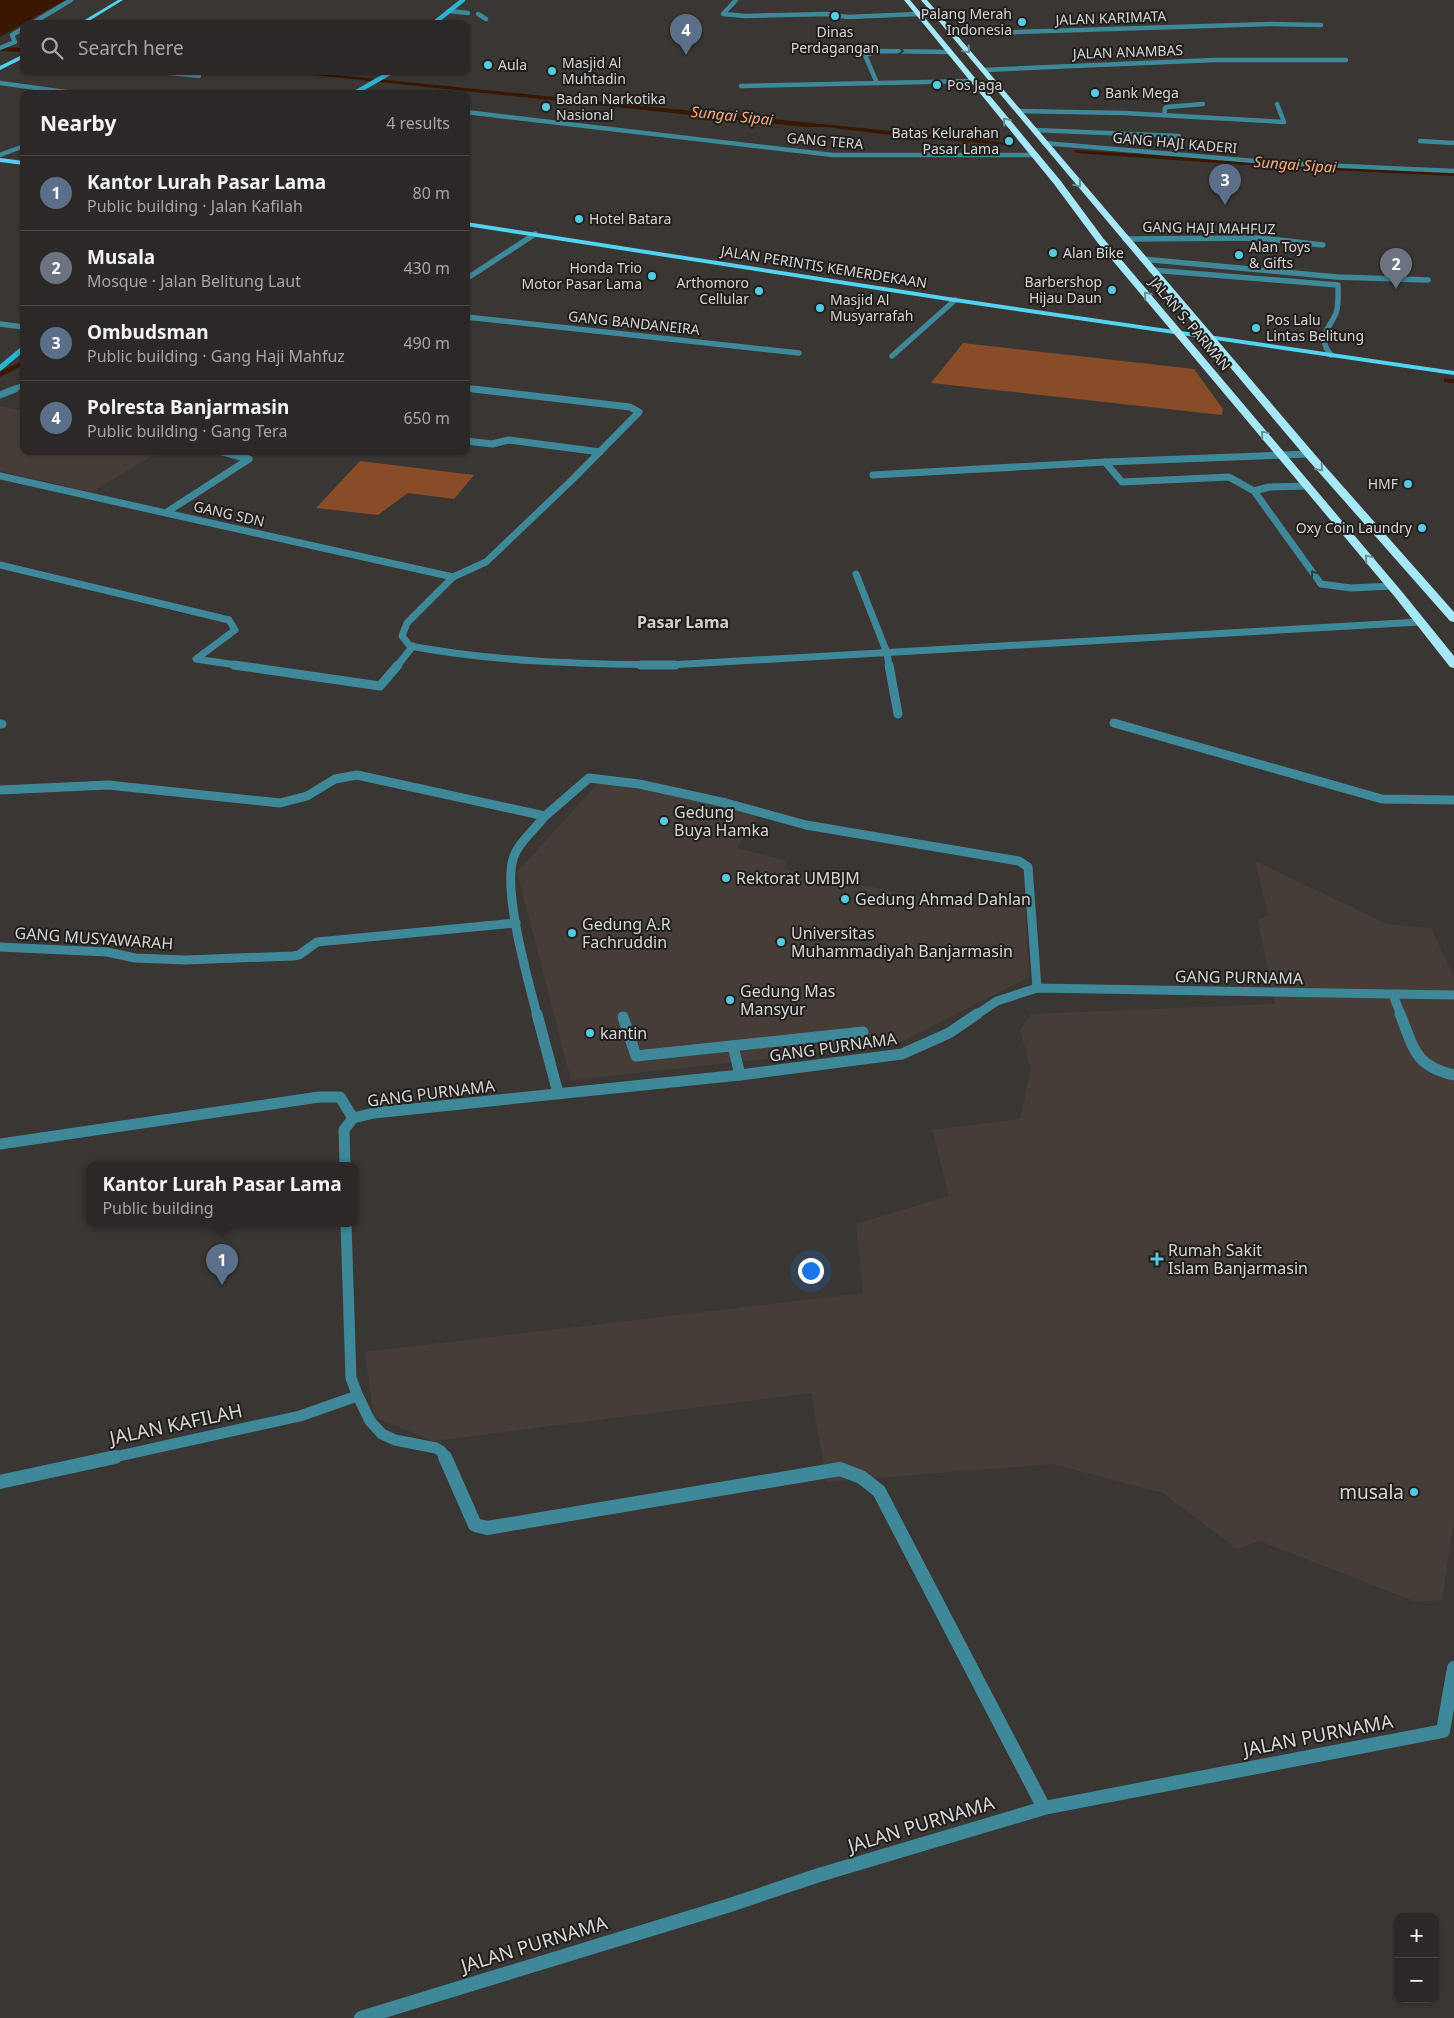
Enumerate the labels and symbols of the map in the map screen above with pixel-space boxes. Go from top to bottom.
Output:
place label: Palang Merah Indonesia [921,4,1012,39]
street label: JALAN KARIMATA [1053,6,1167,29]
marker: Dinas Perdagangan [829,10,841,22]
pin: 4 [670,14,702,55]
marker: Palang Merah Indonesia [1016,16,1028,28]
place label: Dinas Perdagangan [791,22,879,57]
street label: JALAN ANAMBAS [1071,40,1184,63]
one-way arrow [961,45,970,54]
one-way arrow [896,46,904,56]
place label: Masjid Al Muhtadin [562,53,626,88]
place label: Aula [498,55,527,74]
marker: Aula [482,59,494,71]
marker: Masjid Al Muhtadin [546,65,558,77]
place label: Pos Jaga [947,75,1002,94]
marker: Pos Jaga [931,79,943,91]
place label: Bank Mega [1105,83,1179,102]
marker: Bank Mega [1089,87,1101,99]
place label: Badan Narkotika Nasional [556,89,666,124]
marker: Badan Narkotika Nasional [540,101,552,113]
water label: Sungai Sipai [690,101,775,129]
one-way arrow [1003,117,1012,126]
place label: Batas Kelurahan Pasar Lama [891,123,999,158]
street label: GANG TERA [786,128,864,153]
street label: GANG HAJI KADERI [1112,128,1238,157]
marker: Batas Kelurahan Pasar Lama [1003,135,1015,147]
water label: Sungai Sipai [1253,151,1338,177]
pin: 3 [1209,164,1241,205]
one-way arrow [1073,179,1082,188]
place label: Hotel Batara [589,209,671,228]
marker: Hotel Batara [573,213,585,225]
street label: GANG HAJI MAHFUZ [1142,217,1276,238]
place label: Alan Toys & Gifts [1249,237,1311,272]
street label: JALAN PERINTIS KEMERDEKAAN [718,241,928,292]
place label: Alan Bike [1063,243,1124,262]
marker: Alan Bike [1047,247,1059,259]
pin: 2 [1380,248,1412,289]
marker: Alan Toys & Gifts [1233,249,1245,261]
place label: Honda Trio Motor Pasar Lama [521,258,642,293]
marker: Honda Trio Motor Pasar Lama [646,270,658,282]
place label: Barbershop Hijau Daun [1025,272,1102,307]
street label: JALAN S. PARMAN [1144,272,1235,374]
place label: Arthomoro Cellular [677,273,749,308]
marker: Barbershop Hijau Daun [1106,284,1118,296]
marker: Arthomoro Cellular [753,285,765,297]
place label: Masjid Al Musyarrafah [830,290,914,325]
one-way arrow [1144,292,1153,301]
marker: Masjid Al Musyarrafah [814,302,826,314]
street label: GANG BANDANEIRA [567,306,701,339]
place label: Pos Lalu Lintas Belitung [1266,310,1364,345]
marker: Pos Lalu Lintas Belitung [1250,322,1262,334]
one-way arrow [1260,430,1269,439]
one-way arrow [1314,462,1323,471]
place label: HMF [1368,474,1398,493]
marker: HMF [1402,478,1414,490]
street label: GANG SDN [192,496,266,531]
place label: Oxy Coin Laundry [1296,518,1413,537]
marker: Oxy Coin Laundry [1416,522,1428,534]
one-way arrow [1365,555,1374,564]
one-way arrow [1311,571,1319,580]
district label: Pasar Lama [637,611,729,633]
place label: Gedung Buya Hamka [674,801,769,841]
marker: Gedung Buya Hamka [658,815,670,827]
place label: Rektorat UMBJM [736,867,860,889]
marker: Rektorat UMBJM [720,872,732,884]
place label: Gedung Ahmad Dahlan [855,888,1031,910]
marker: Gedung Ahmad Dahlan [839,893,851,905]
place label: Gedung A.R Fachruddin [582,913,671,953]
street label: GANG MUSYAWARAH [14,921,174,955]
place label: Universitas Muhammadiyah Banjarmasin [791,922,1013,962]
marker: Gedung A.R Fachruddin [566,927,578,939]
marker: Universitas Muhammadiyah Banjarmasin [775,936,787,948]
street label: GANG PURNAMA [1175,965,1304,989]
place label: Gedung Mas Mansyur [740,980,835,1020]
marker: Gedung Mas Mansyur [724,994,736,1006]
place label: kantin [600,1022,647,1044]
marker: kantin [584,1027,596,1039]
street label: GANG PURNAMA [768,1027,899,1067]
street label: GANG PURNAMA [366,1074,497,1112]
place label: Rumah Sakit Islam Banjarmasin [1168,1239,1308,1279]
pin: 1 [206,1244,238,1285]
marker: Rumah Sakit Islam Banjarmasin [1150,1252,1164,1266]
your location [798,1258,824,1284]
street label: JALAN KAFILAH [105,1397,245,1451]
place label: musala [1339,1479,1404,1505]
marker: musala [1408,1486,1420,1498]
street label: JALAN PURNAMA [1239,1708,1396,1763]
street label: JALAN PURNAMA [843,1789,998,1859]
street label: JALAN PURNAMA [456,1909,611,1979]

